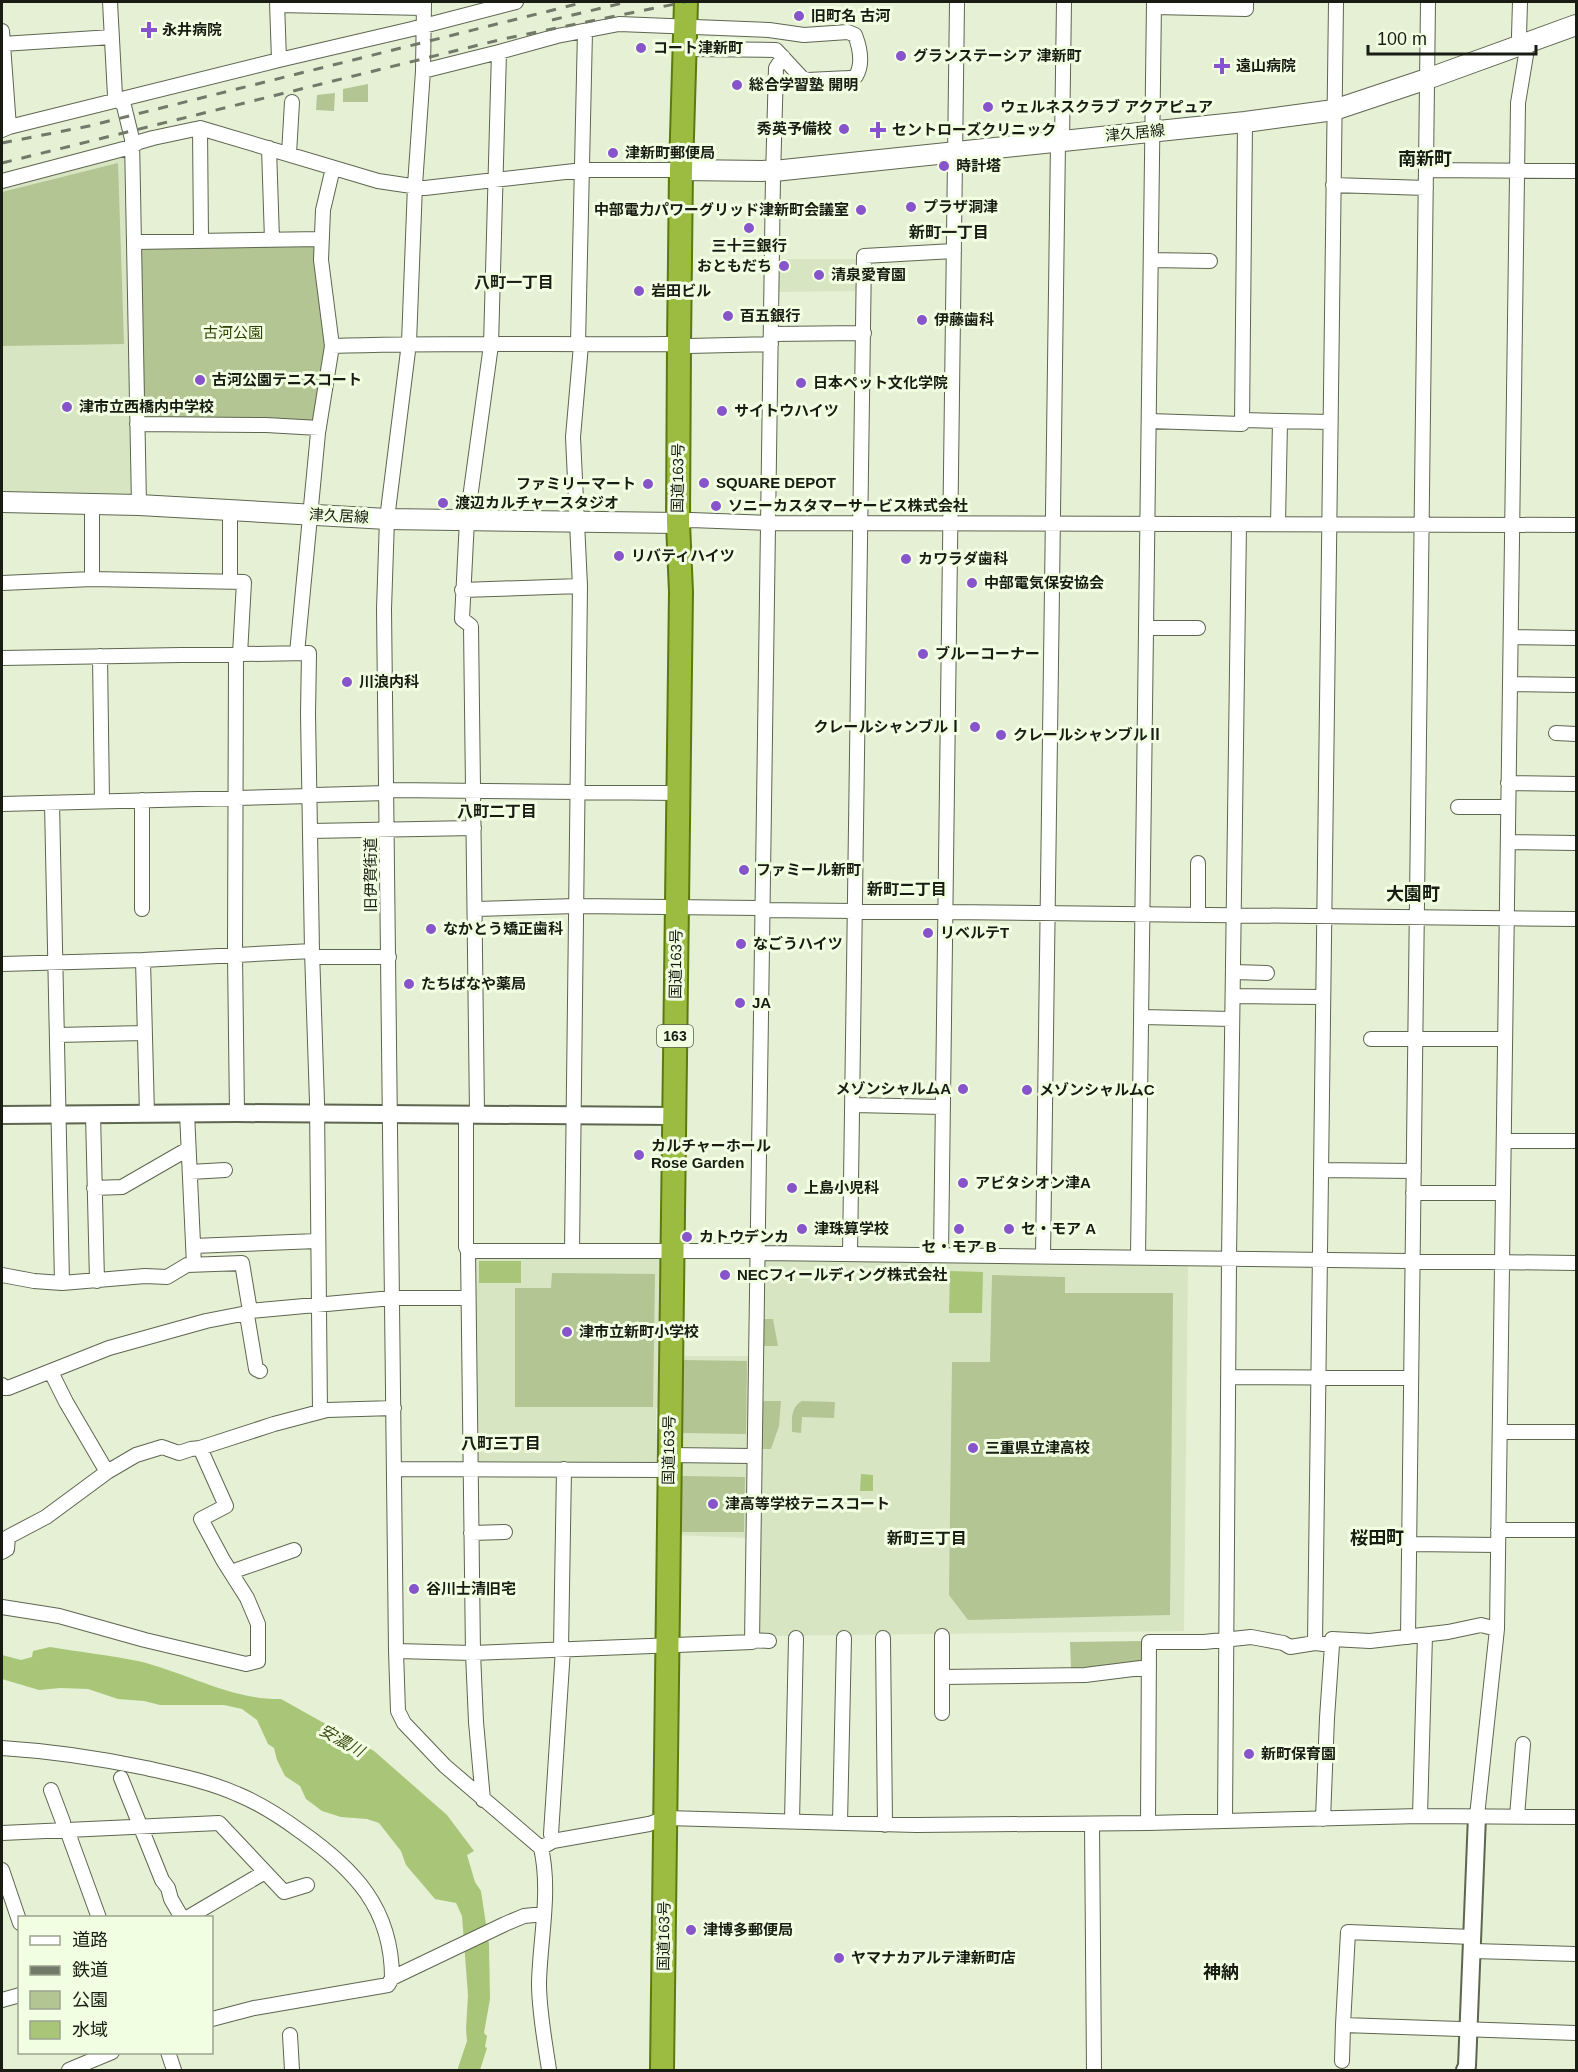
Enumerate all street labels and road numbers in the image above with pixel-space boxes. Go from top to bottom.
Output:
street label: 津久居線 [1104,121,1166,144]
street label: 国道163号 [668,443,687,513]
street label: 津久居線 [309,505,369,526]
street label: 旧伊賀街道 [362,837,379,913]
street label: 国道163号 [666,929,685,999]
road number: 163 [657,1025,693,1047]
street label: 国道163号 [659,1415,678,1485]
street label: 国道163号 [654,1901,673,1971]

